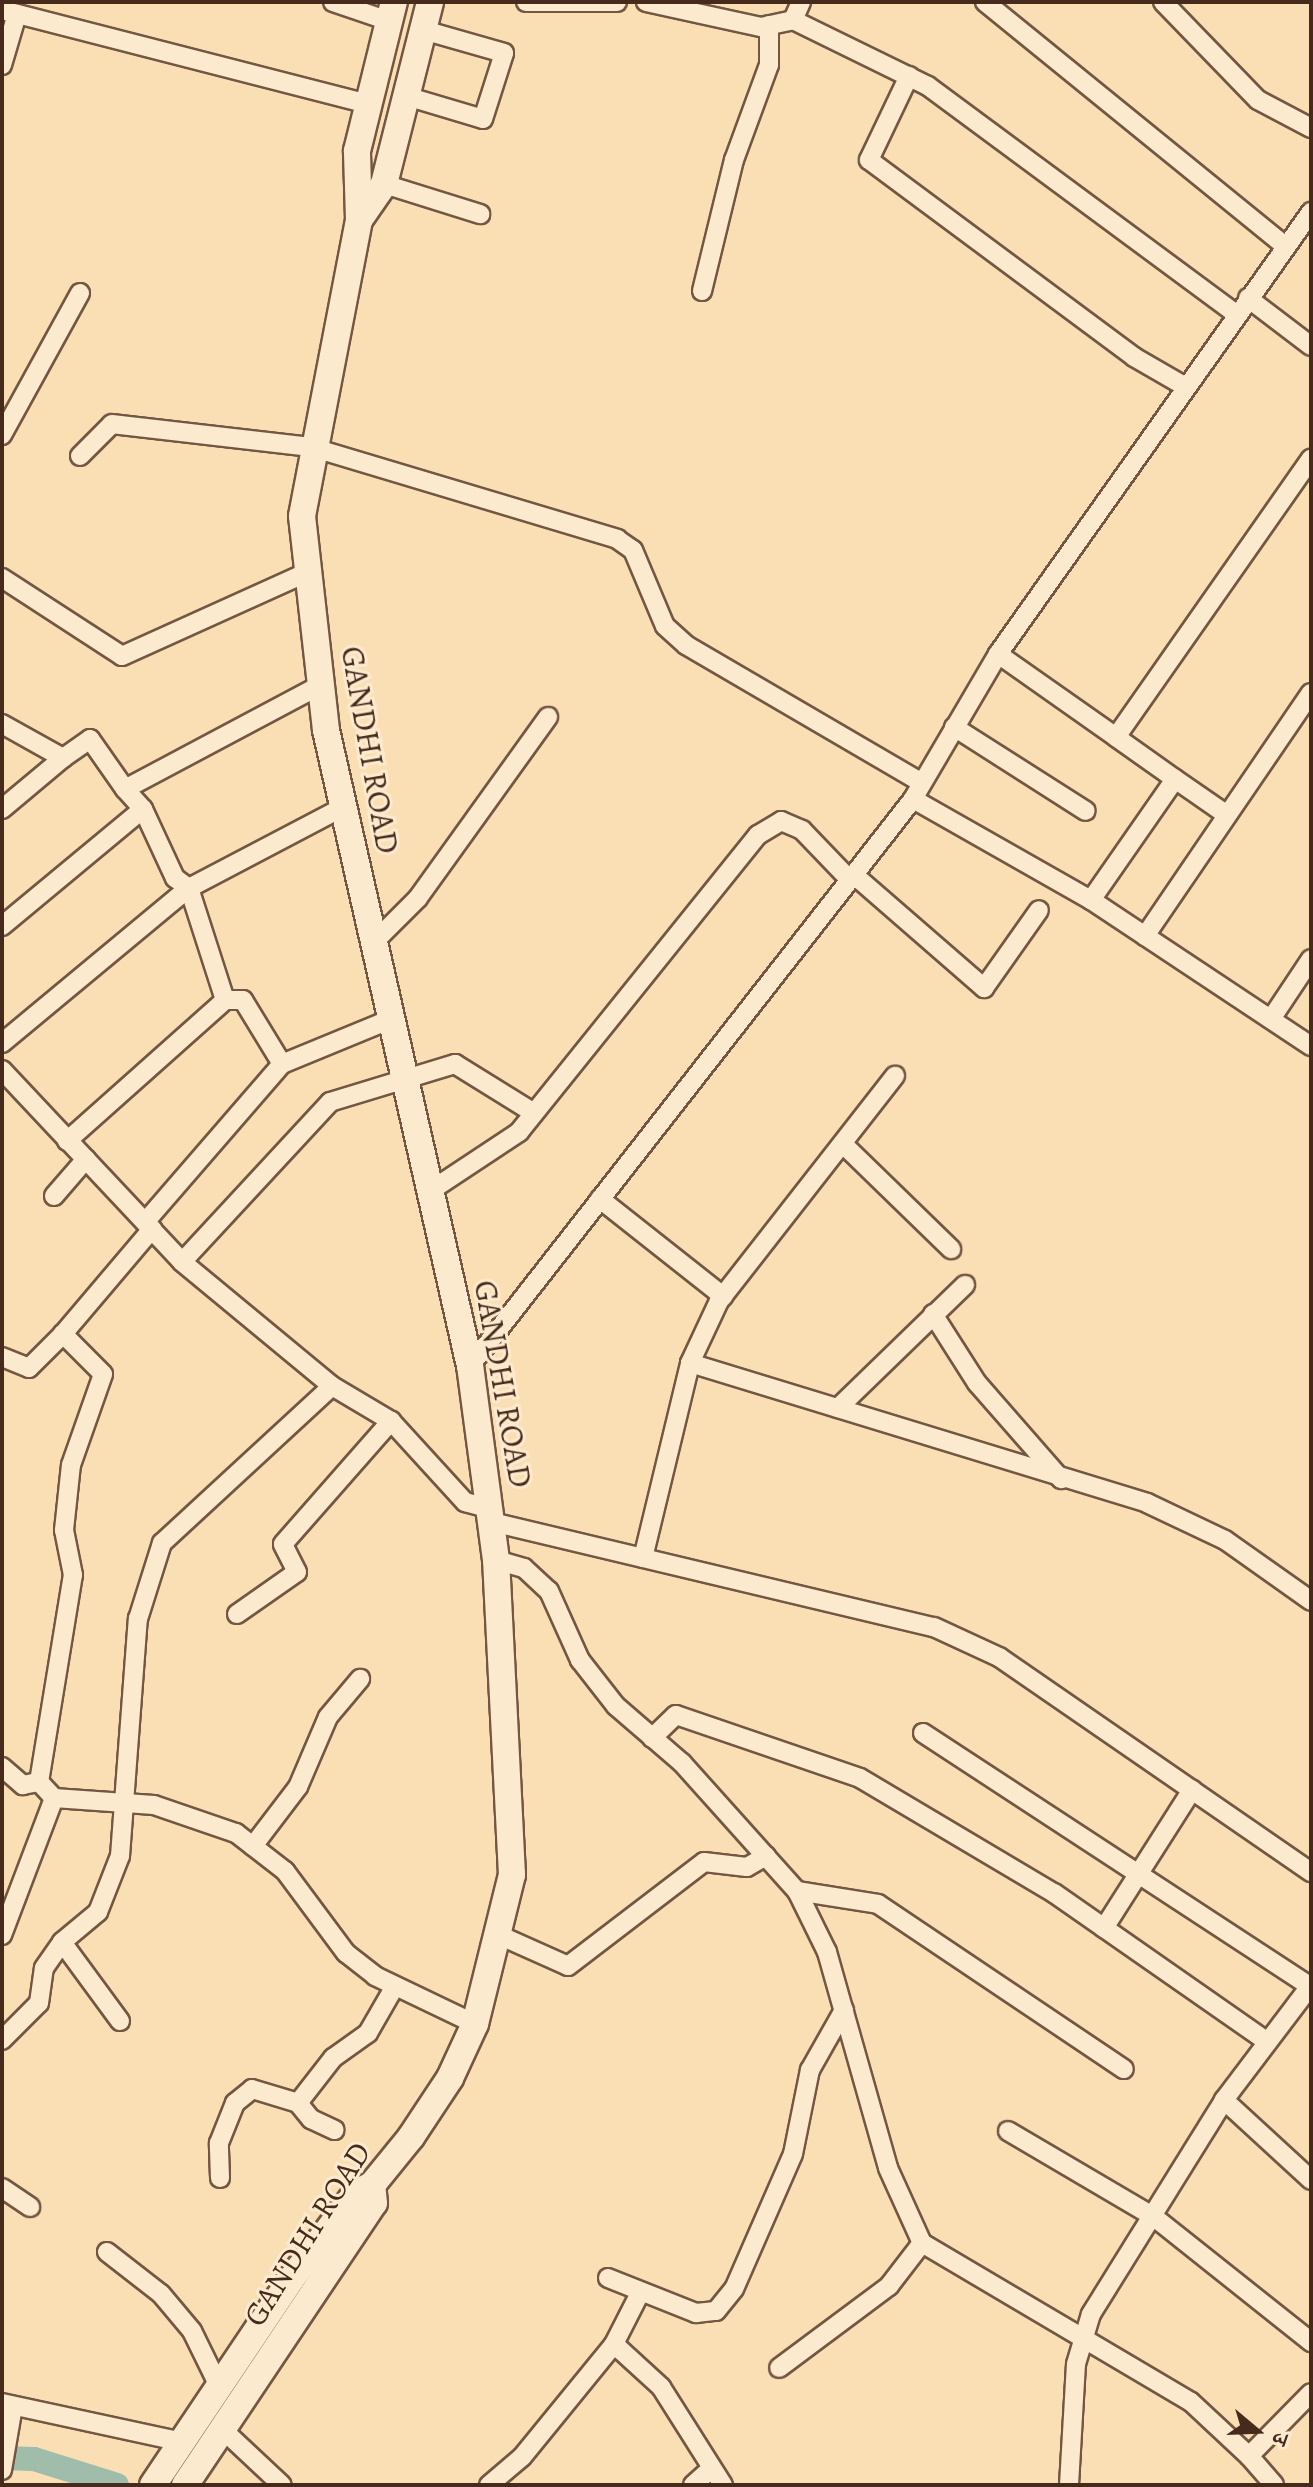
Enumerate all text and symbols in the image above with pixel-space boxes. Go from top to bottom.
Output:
street label: GANDHI ROAD [333,643,407,857]
street label: GANDHI ROAD [466,1277,540,1491]
street label: GANDHI ROAD [235,2135,379,2333]
north arrow [1217,2391,1297,2471]
text: उ [1264,2429,1296,2449]

